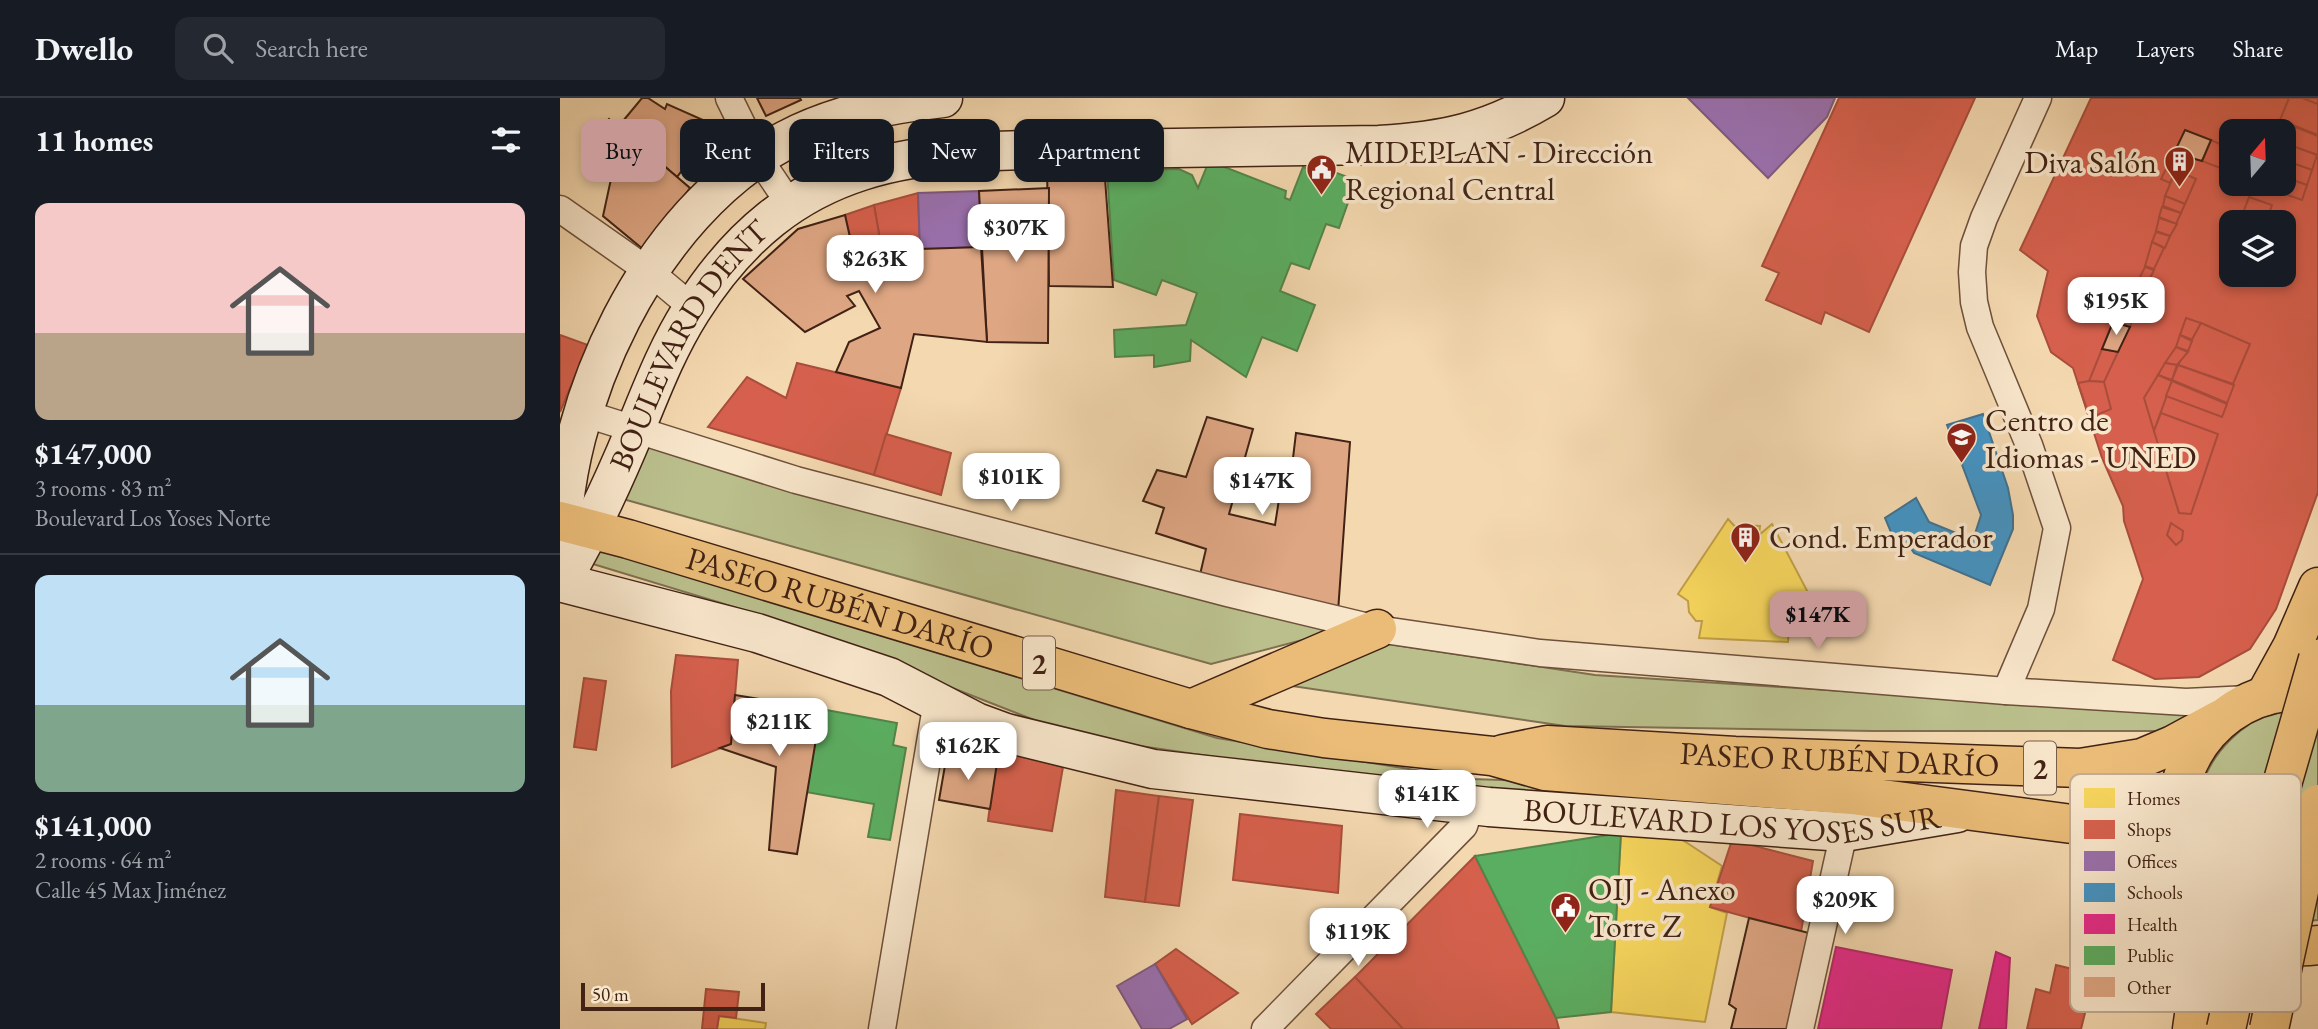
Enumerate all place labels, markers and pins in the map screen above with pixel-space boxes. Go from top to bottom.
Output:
place label: MIDEPLAN - Dirección Regional Central [1345,131,1653,210]
place label: Diva Salón [2024,141,2157,183]
building icon: Diva Salón [2163,145,2197,189]
public building icon: MIDEPLAN - Dirección Regional Central [1305,153,1339,197]
pin: $307K [967,204,1065,264]
pin: $263K [826,236,924,295]
pin: $195K [2067,278,2165,337]
place label: Centro de Idiomas - UNED [1985,399,2196,478]
school or university icon: Centro de Idiomas - UNED [1945,421,1979,465]
pin: $101K [962,454,1060,513]
pin: $147K [1213,458,1311,517]
place label: Cond. Emperador [1769,516,1993,558]
building icon: Cond. Emperador [1729,520,1763,564]
pin: $147K [1769,592,1867,651]
pin: $211K [730,698,828,758]
pin: $162K [919,722,1017,782]
pin: $141K [1378,770,1476,830]
place label: OIJ - Anexo Torre Z [1588,868,1736,947]
pin: $209K [1796,876,1894,936]
public building icon: OIJ - Anexo Torre Z [1548,890,1582,934]
pin: $119K [1309,908,1407,968]

